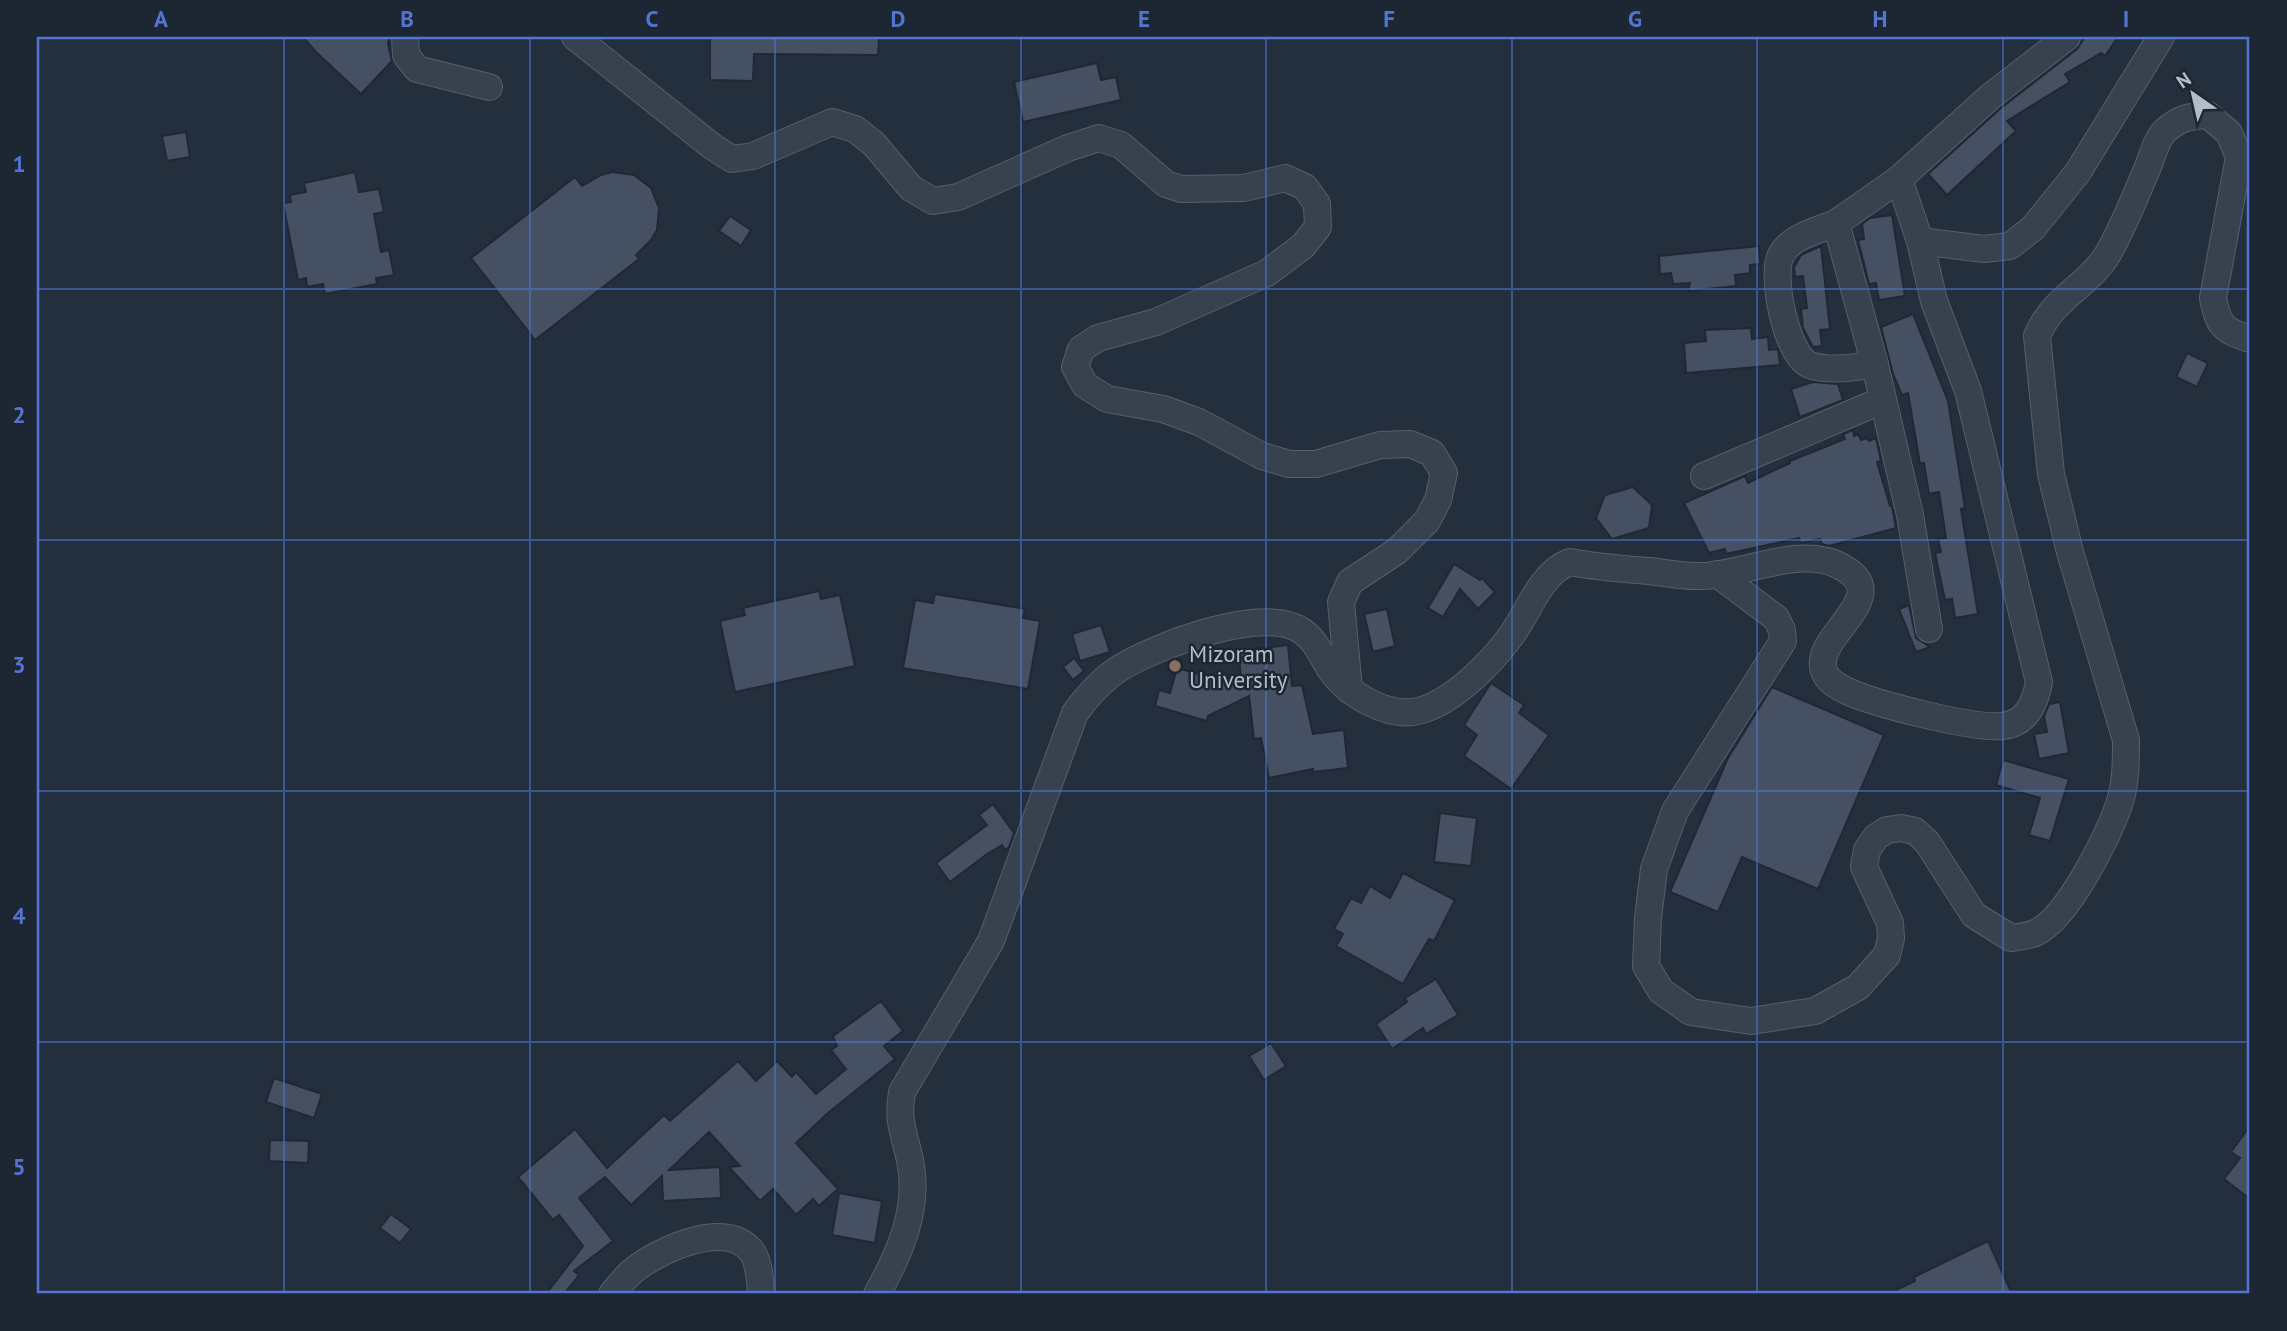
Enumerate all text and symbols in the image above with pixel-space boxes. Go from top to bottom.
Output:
text: A [154,4,168,33]
text: B [400,4,414,33]
text: C [646,4,659,33]
text: D [891,4,905,33]
text: E [1138,4,1150,33]
text: F [1383,4,1395,33]
text: G [1628,4,1642,33]
text: H [1873,4,1887,33]
text: I [2123,4,2129,33]
north arrow [2158,60,2228,130]
text: N [2172,66,2195,93]
text: 1 [12,149,26,178]
text: 2 [12,400,26,429]
place label: Mizoram University [1189,639,1288,694]
text: 3 [12,650,26,679]
marker: Mizoram University [1167,658,1183,674]
text: 4 [12,901,26,930]
text: 5 [12,1152,26,1181]

